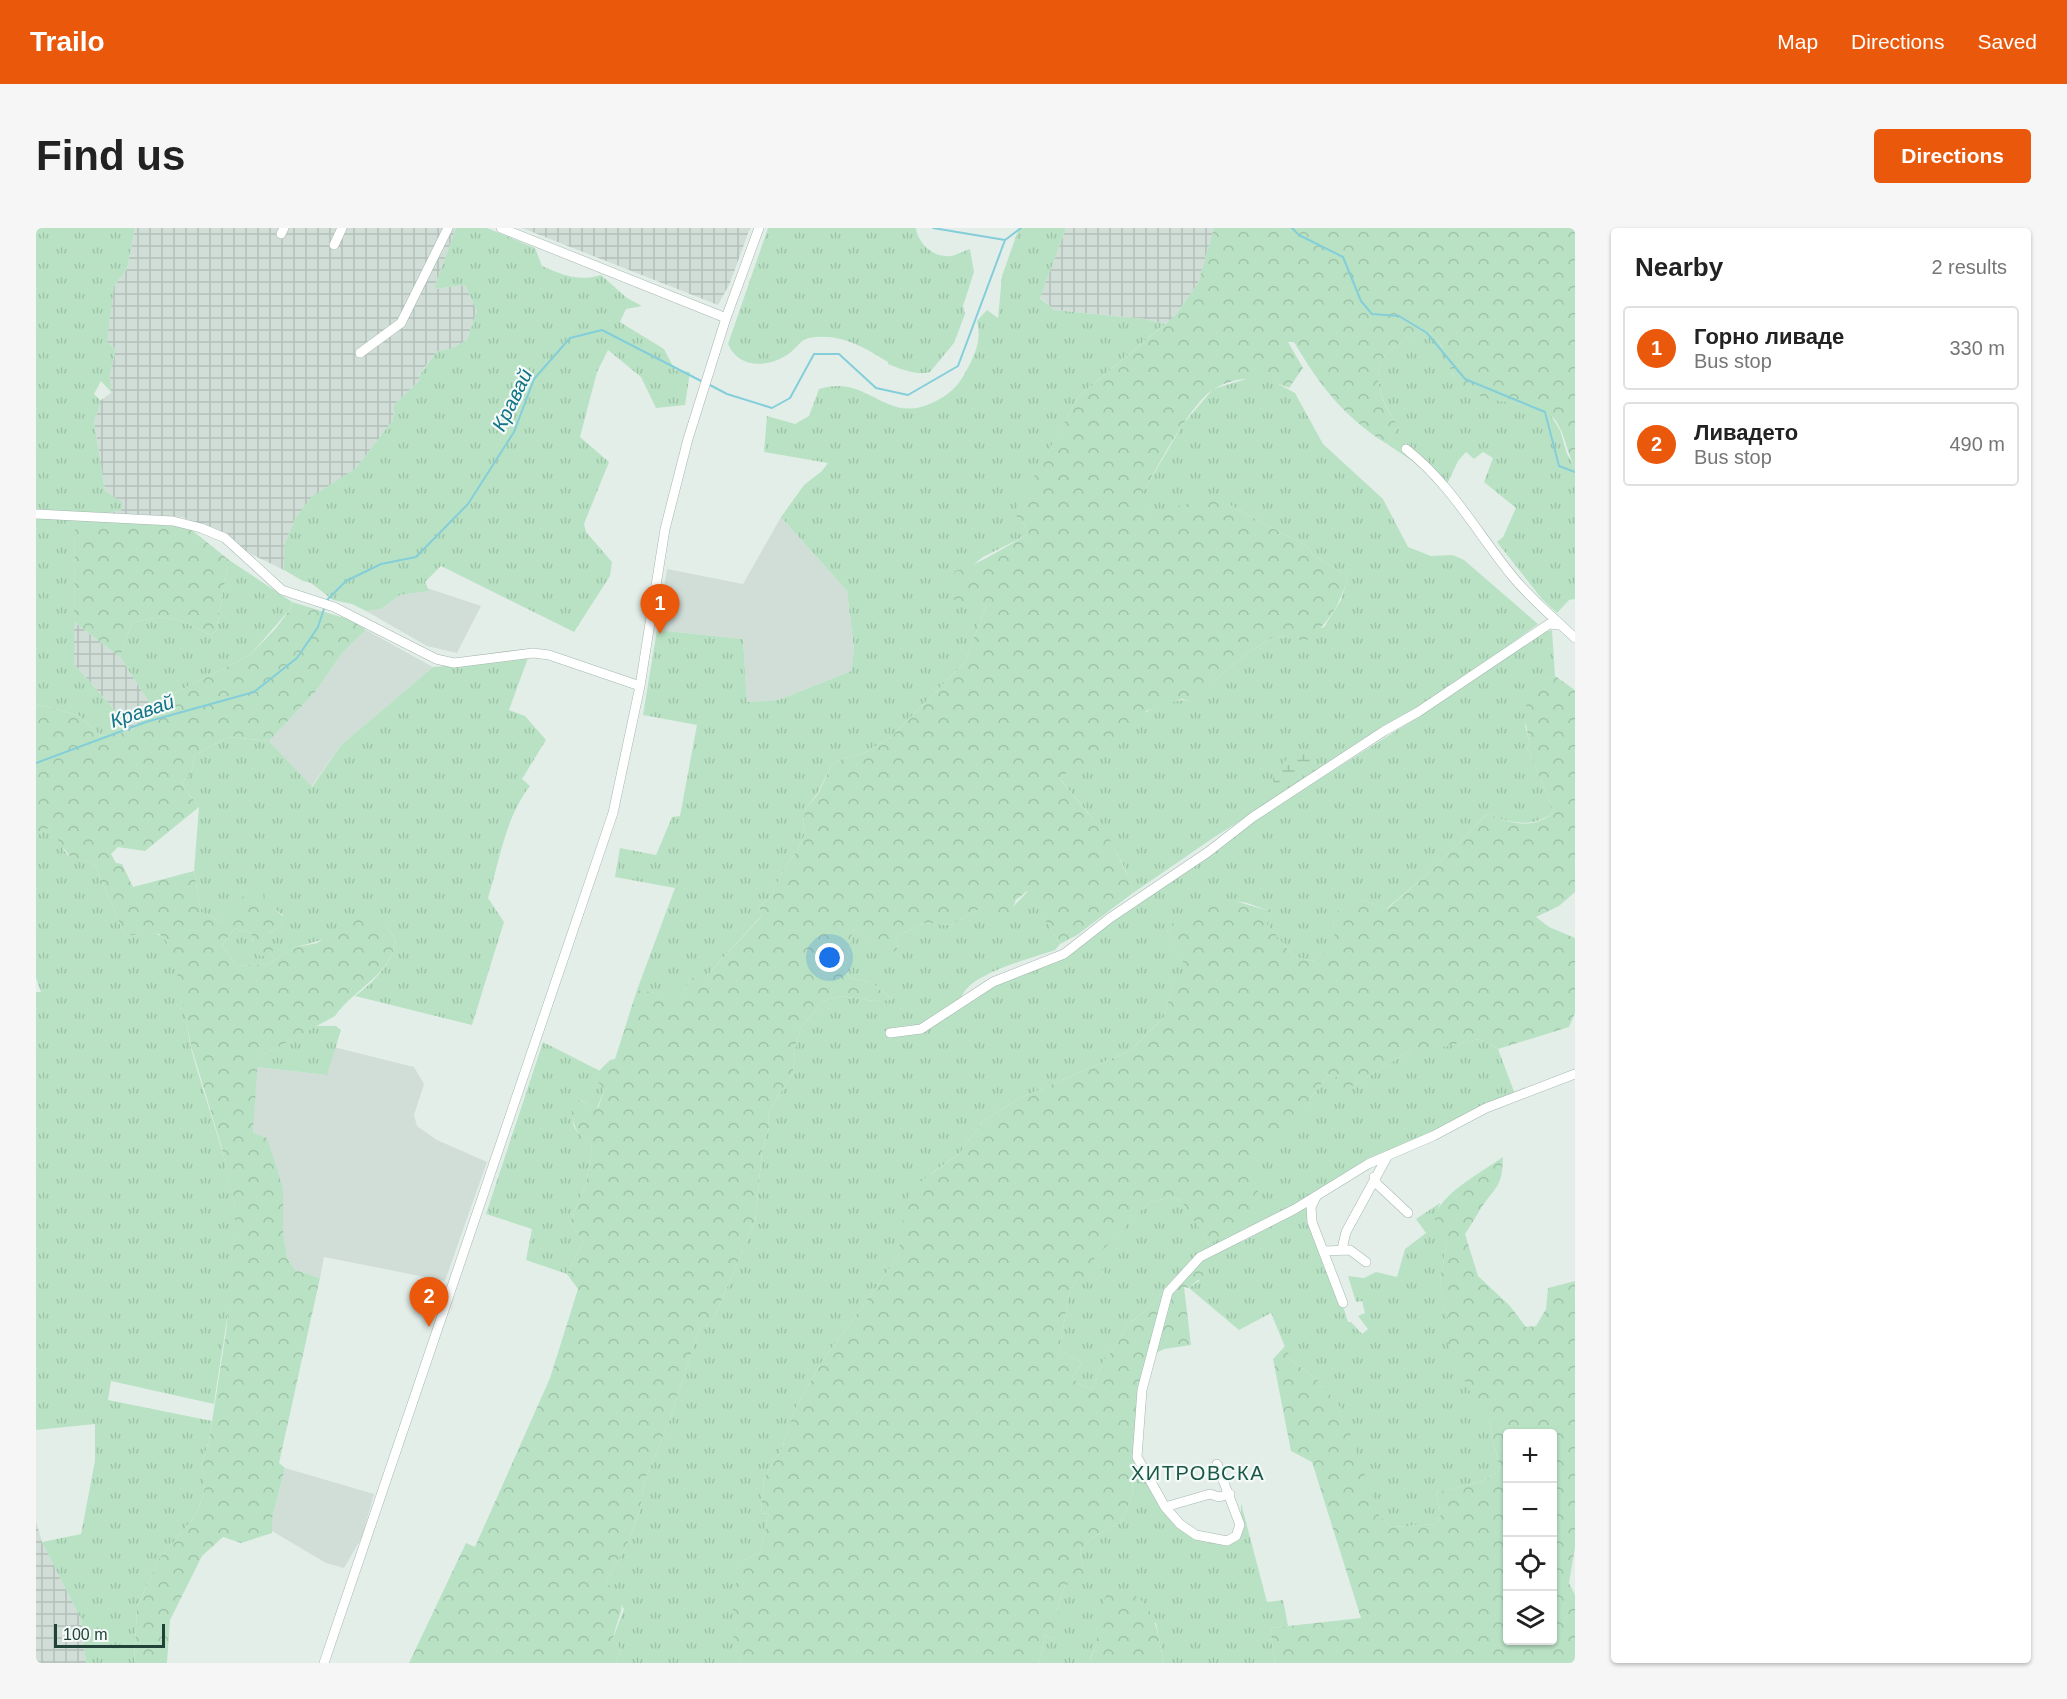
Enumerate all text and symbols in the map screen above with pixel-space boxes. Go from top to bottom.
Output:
text: Trailo [30,26,105,57]
text: Map [1777,30,1818,53]
text: Directions [1851,30,1944,53]
text: Saved [1977,30,2037,53]
button: Directions [1874,129,2031,183]
text: Find us [36,132,185,179]
text: Nearby [1635,252,1723,282]
text: 2 results [1931,256,2007,278]
text: Горно ливаде [1694,324,1844,349]
text: 1 [1651,337,1662,359]
text: 330 m [1949,337,2005,359]
text: Bus stop [1694,350,1772,372]
water label: Кравай [488,365,536,435]
text: Ливадето [1694,420,1798,445]
text: 2 [1651,433,1662,455]
text: 490 m [1949,433,2005,455]
text: Bus stop [1694,446,1772,468]
pin: 1 [640,584,680,634]
water label: Кравай [107,690,177,732]
your location [815,943,844,972]
pin: 2 [410,1278,448,1327]
map controls [1503,1429,1557,1645]
button: + [1503,1429,1557,1483]
district label: ХИТРОВСКА [1131,1462,1265,1484]
button: − [1503,1483,1557,1537]
button: locate [1503,1537,1557,1591]
button: layers [1503,1591,1557,1645]
scale bar [54,1621,165,1648]
text: 100 m [63,1626,107,1643]

